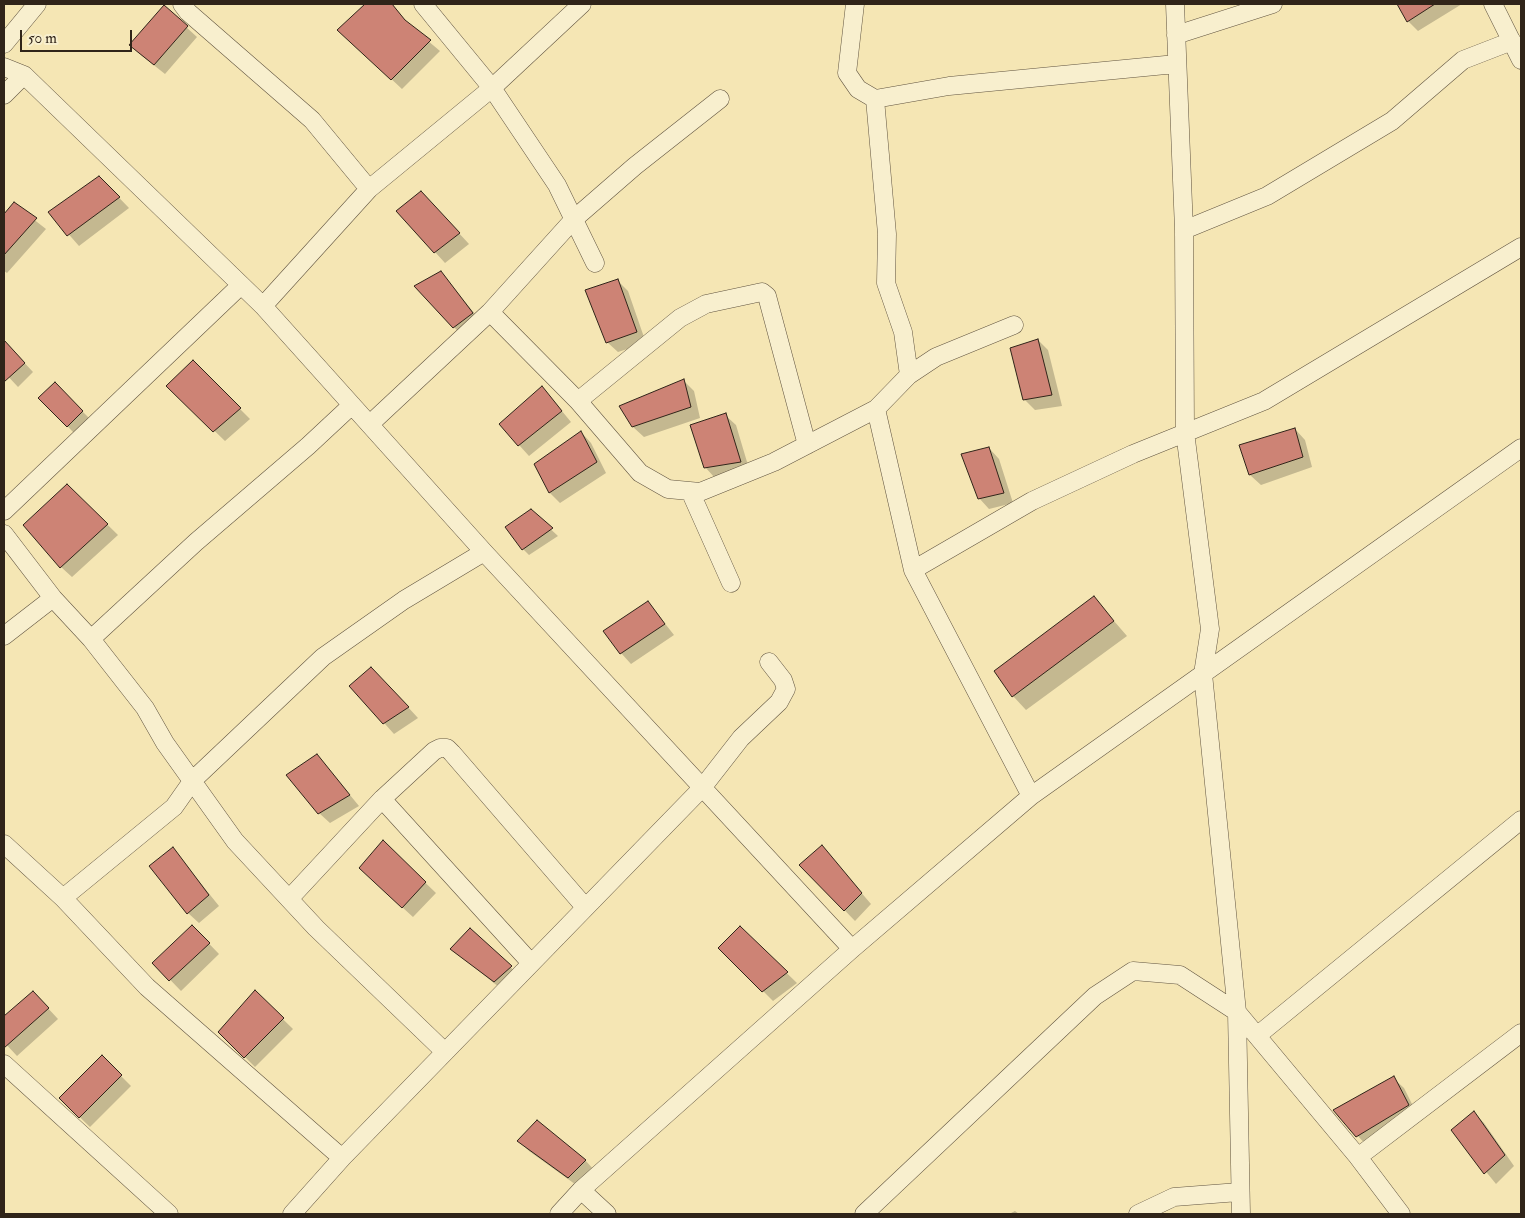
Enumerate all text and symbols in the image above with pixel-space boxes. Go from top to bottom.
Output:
scale bar [22,20,135,52]
text: 50 m [28,29,57,48]

